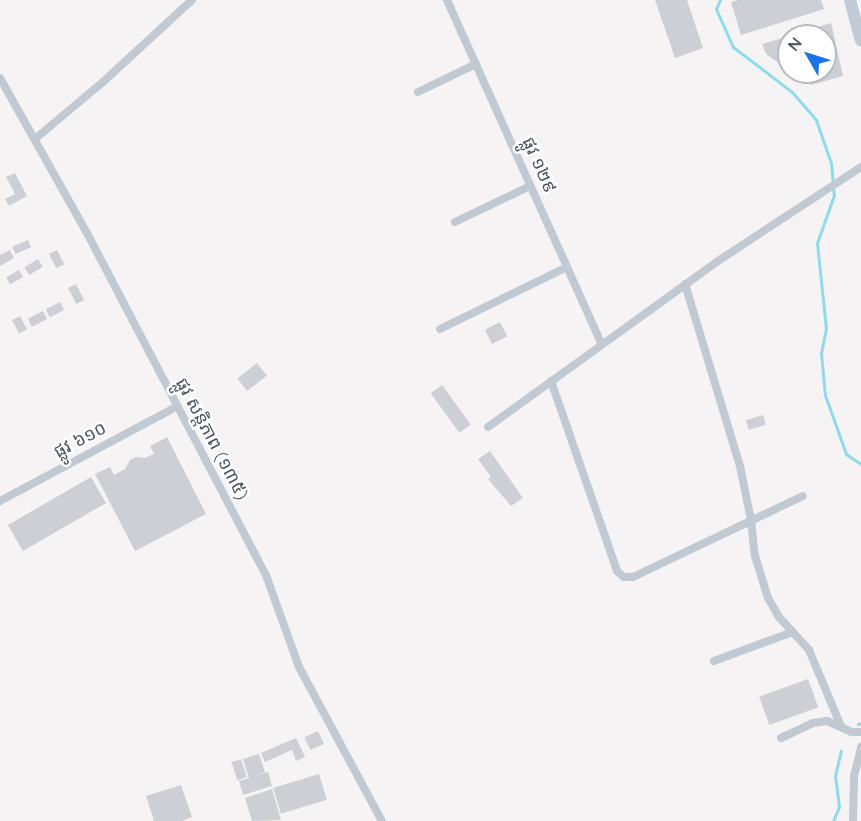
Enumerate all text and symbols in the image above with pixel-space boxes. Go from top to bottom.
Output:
north arrow [777,24,837,84]
text: N [783,33,806,55]
street label: ផ្លូវ ១២៩ [517,134,561,196]
street label: ផ្លូវ សន្តិភាព (១៣៥) [171,374,253,504]
street label: ផ្លូវ ៦១០ [50,417,110,463]

